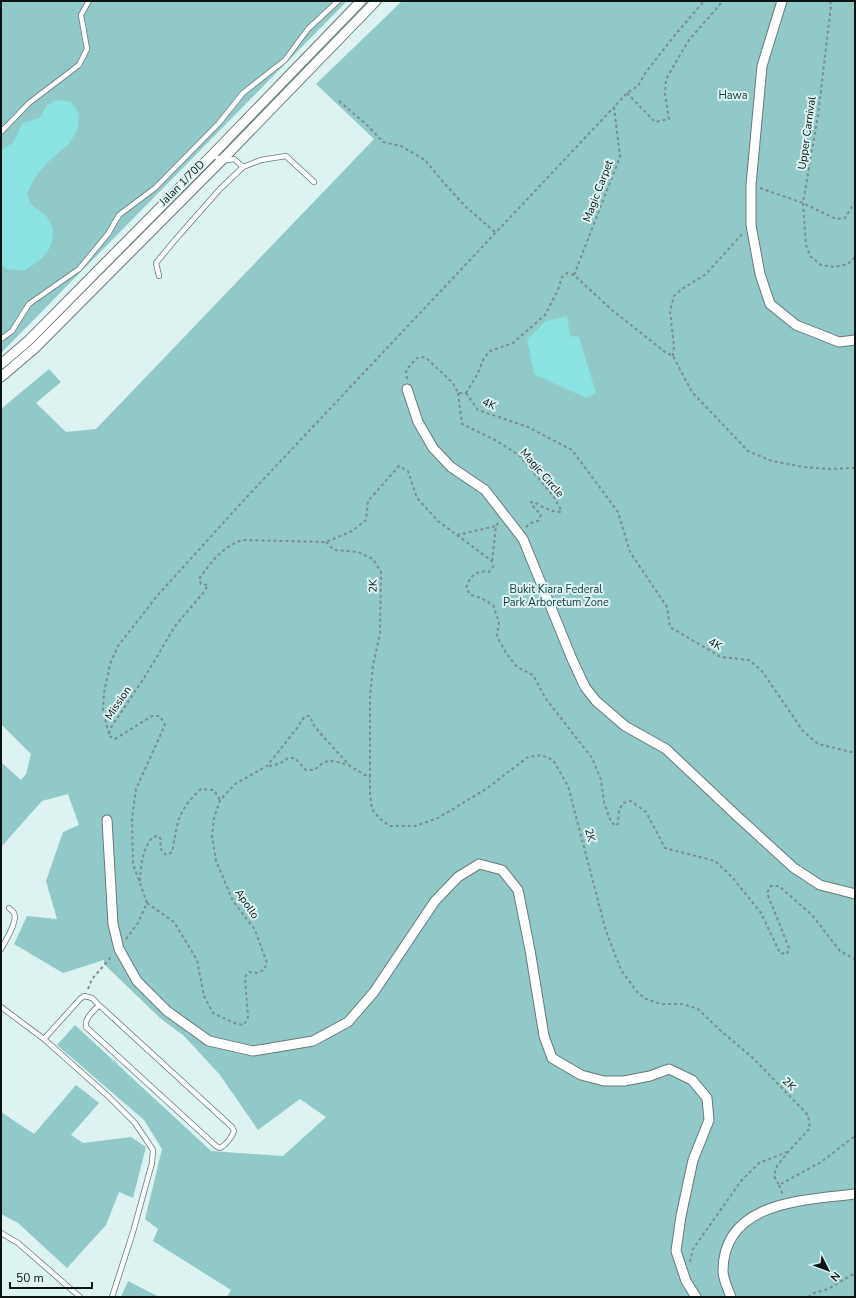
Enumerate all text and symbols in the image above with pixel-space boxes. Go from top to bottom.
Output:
park label: Hawa [718,88,748,103]
street label: Upper Carnival [794,95,820,171]
street label: Jalan 1/70D [155,157,208,210]
street label: Magic Carpet [579,158,617,224]
street label: 4K [480,394,499,414]
street label: Magic Circle [517,445,567,501]
street label: 2K [365,578,381,593]
park label: Bukit Kiara Federal Park Arboretum Zone [503,582,609,610]
street label: 4K [705,634,726,654]
street label: Mission [101,683,135,723]
street label: 2K [581,827,599,845]
street label: Apollo [232,886,262,922]
street label: 2K [779,1074,800,1095]
north arrow [808,1250,848,1290]
scale bar [10,1264,92,1290]
text: N [827,1268,843,1284]
text: 50 m [16,1270,44,1286]

